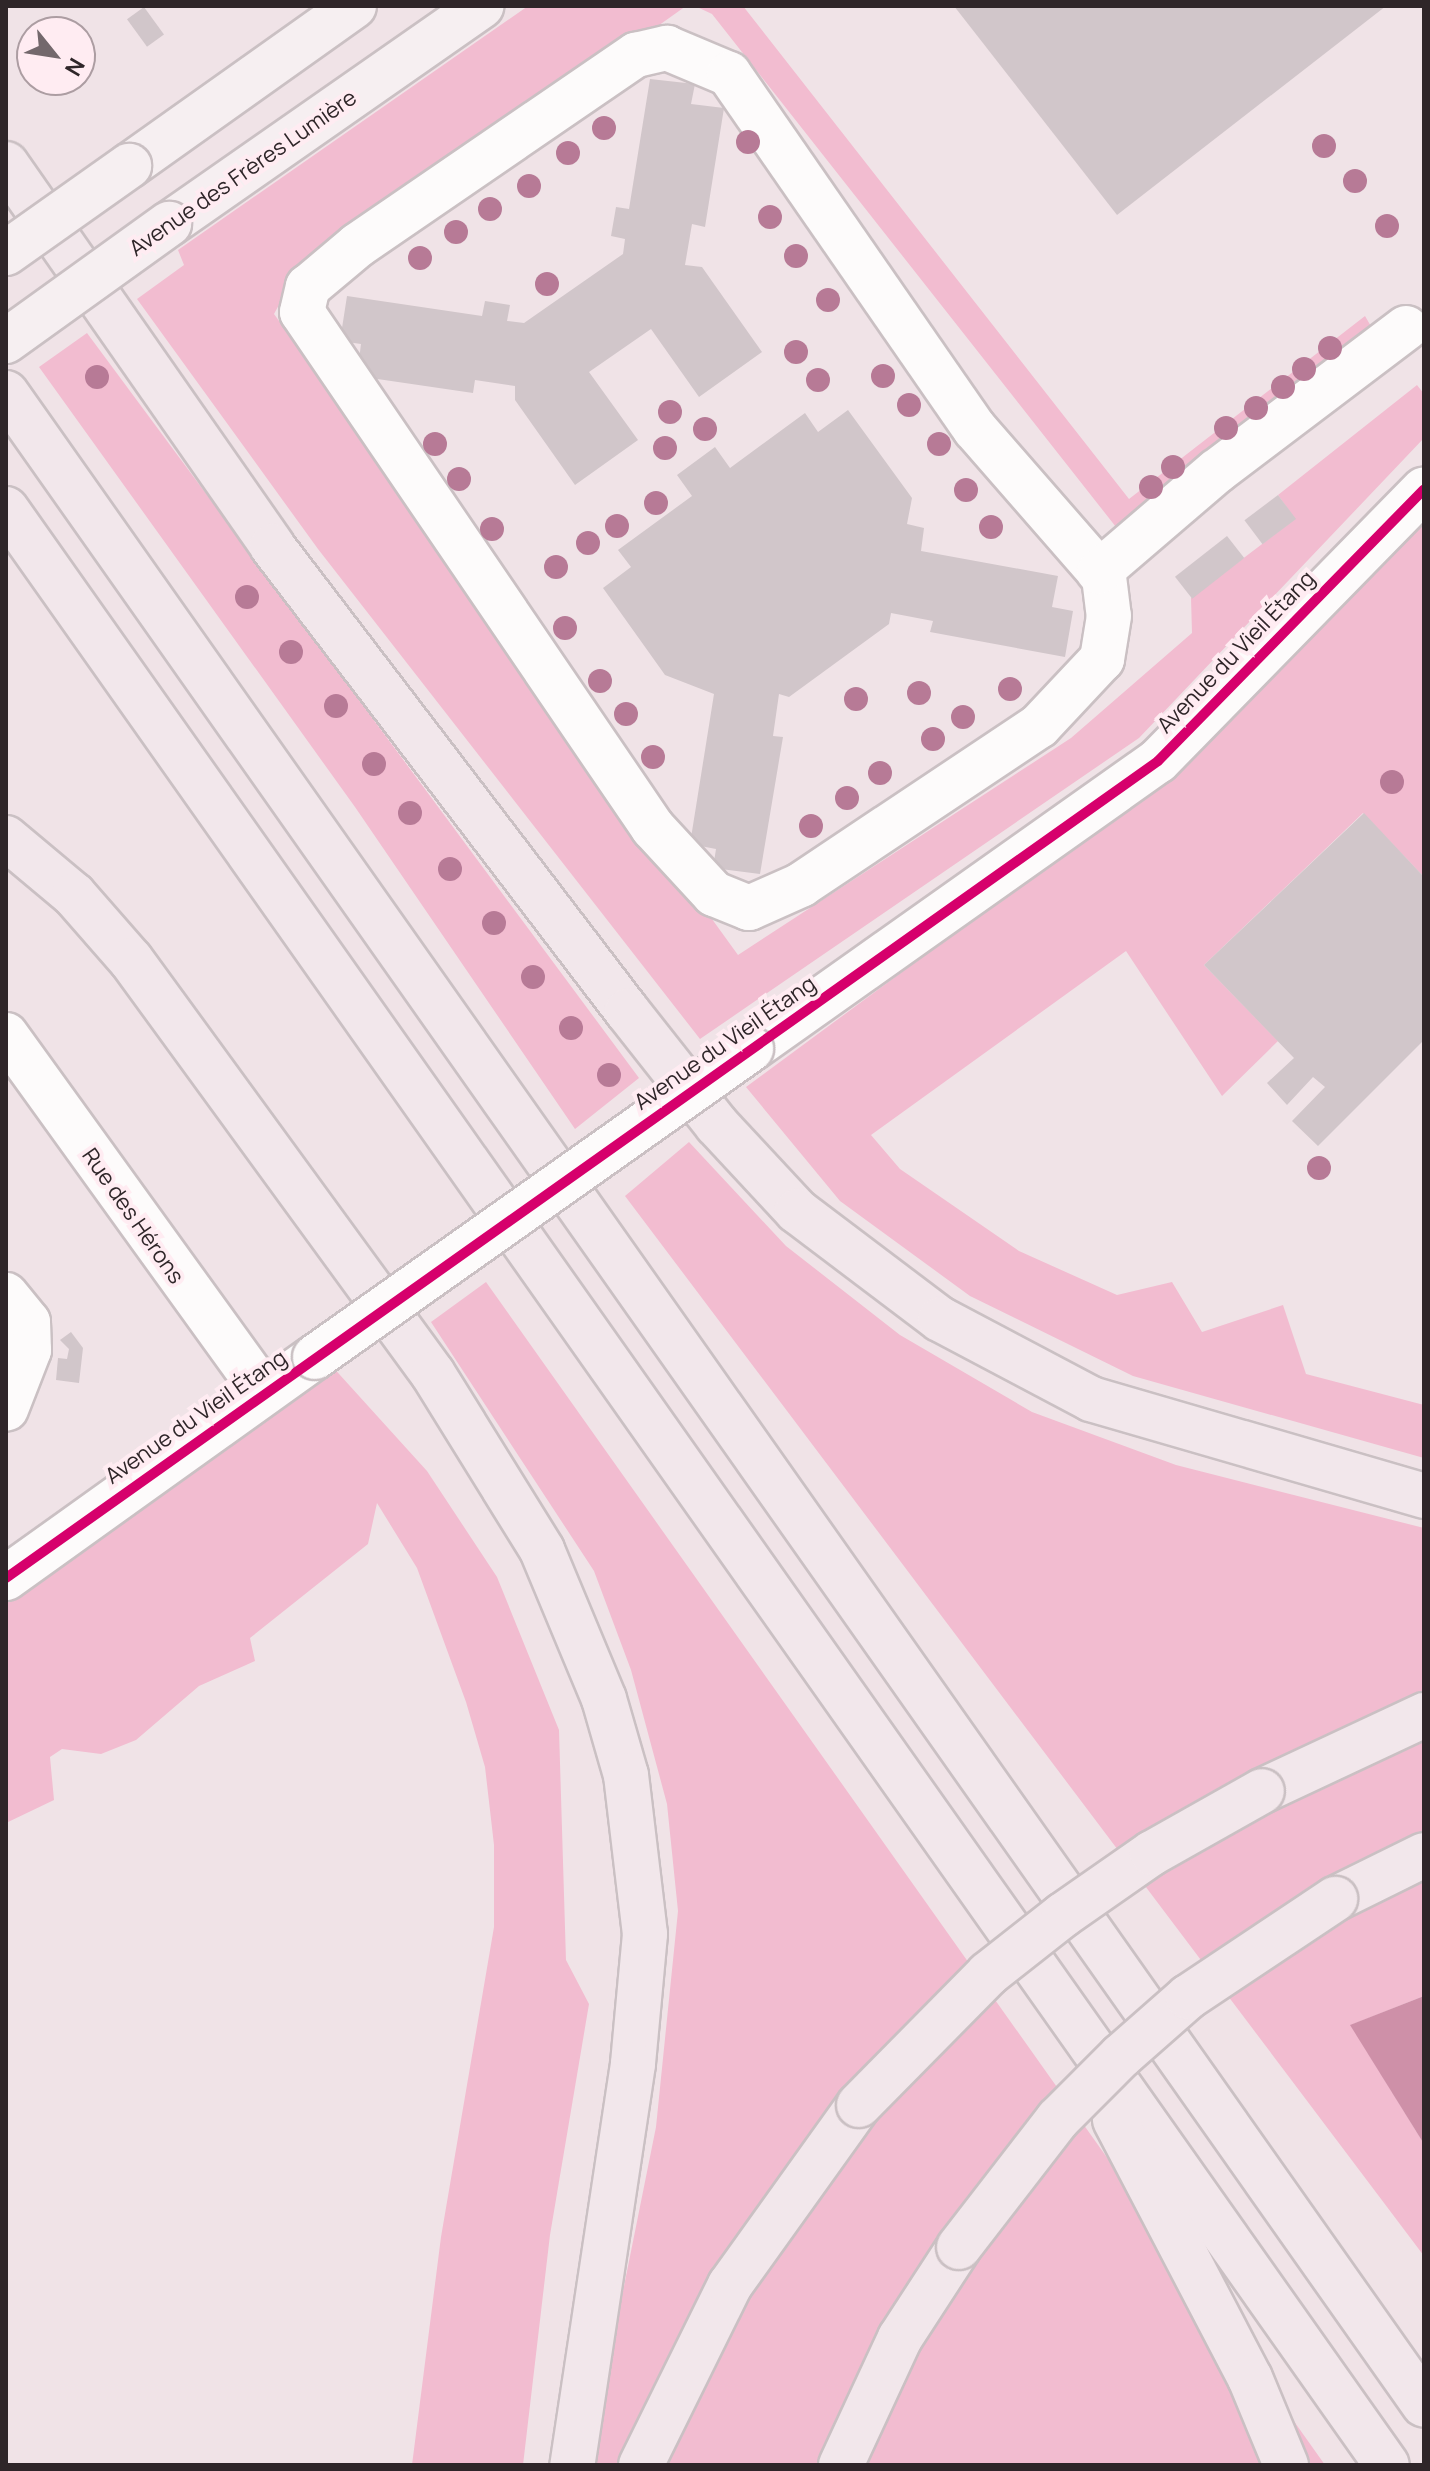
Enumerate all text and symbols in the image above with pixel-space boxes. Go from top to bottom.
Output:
north arrow [16,16,96,96]
text: N [58,53,92,81]
street label: Avenue des Frères Lumière [124,84,362,262]
street label: Avenue du Vieil Étang [1152,565,1320,739]
street label: Avenue du Vieil Étang [629,970,821,1116]
street label: Rue des Hérons [77,1143,189,1289]
street label: Avenue du Vieil Étang [100,1344,292,1490]

